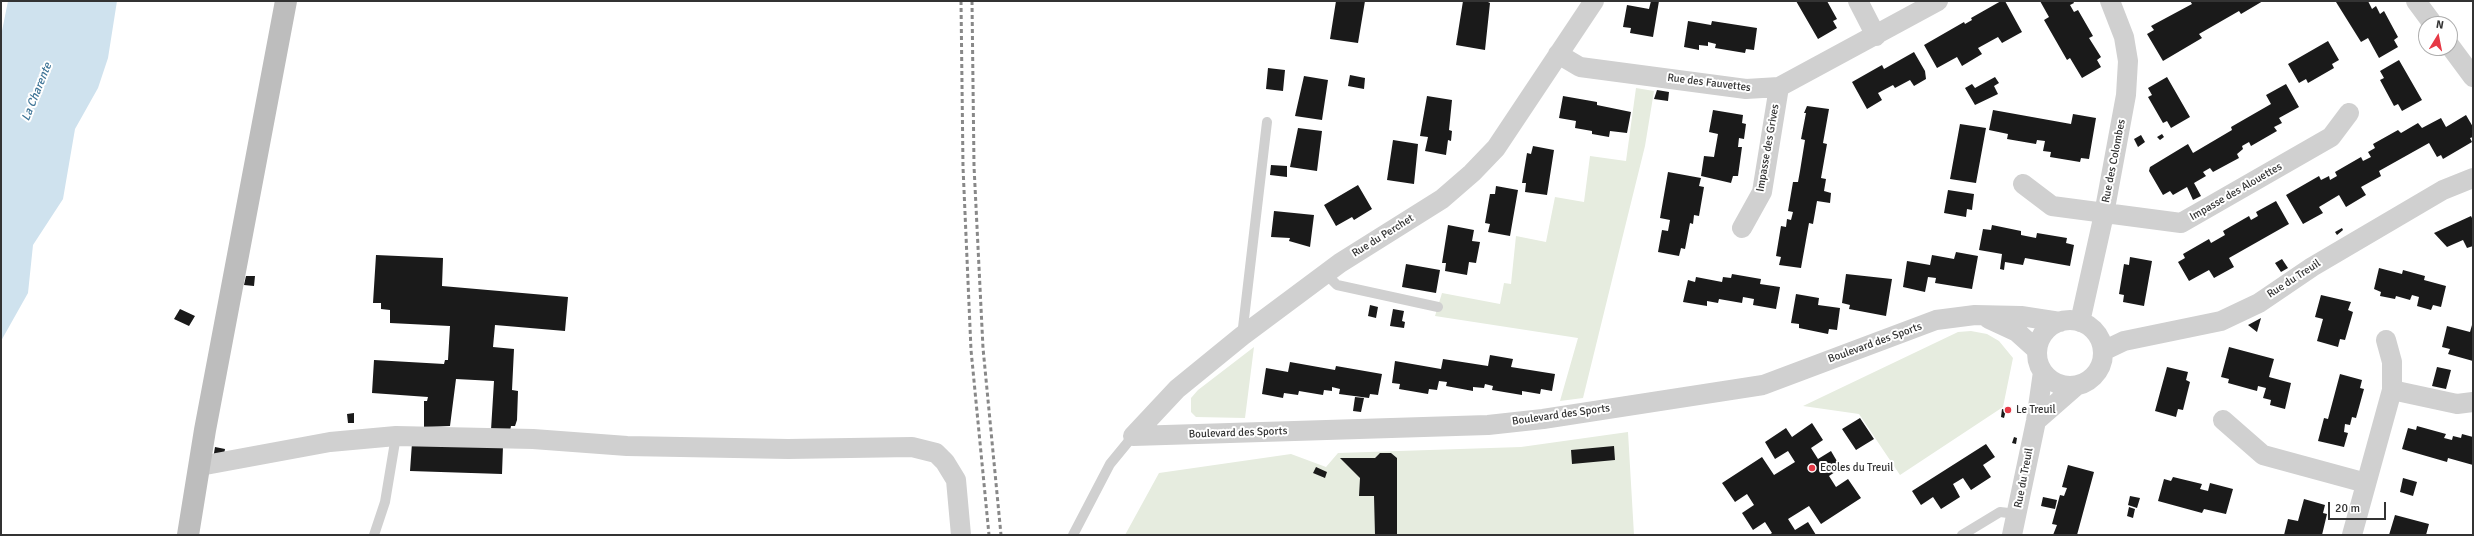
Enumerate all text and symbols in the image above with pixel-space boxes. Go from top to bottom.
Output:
north arrow [2418,16,2458,56]
text: N [2435,18,2445,32]
water label: La Charente [19,61,55,123]
street label: Rue des Fauvettes [1666,71,1752,95]
street label: Impasse des Grives [1754,103,1782,193]
street label: Rue des Colombes [2099,118,2129,204]
street label: Impasse des Alouettes [2187,160,2285,224]
street label: Rue du Perchet [1350,212,1416,260]
street label: Rue du Treuil [2265,257,2323,301]
street label: Boulevard des Sports [1826,320,1924,366]
street label: Boulevard des Sports [1511,402,1611,428]
place label: Le Treuil [2016,403,2056,417]
marker: Le Treuil [2003,405,2013,415]
street label: Boulevard des Sports [1188,425,1288,441]
street label: Rue du Treuil [2012,447,2036,509]
place label: Ecoles du Treuil [1820,461,1893,475]
marker: Ecoles du Treuil [1807,463,1817,473]
scale bar [2330,494,2388,520]
text: 20 m [2335,501,2360,516]

